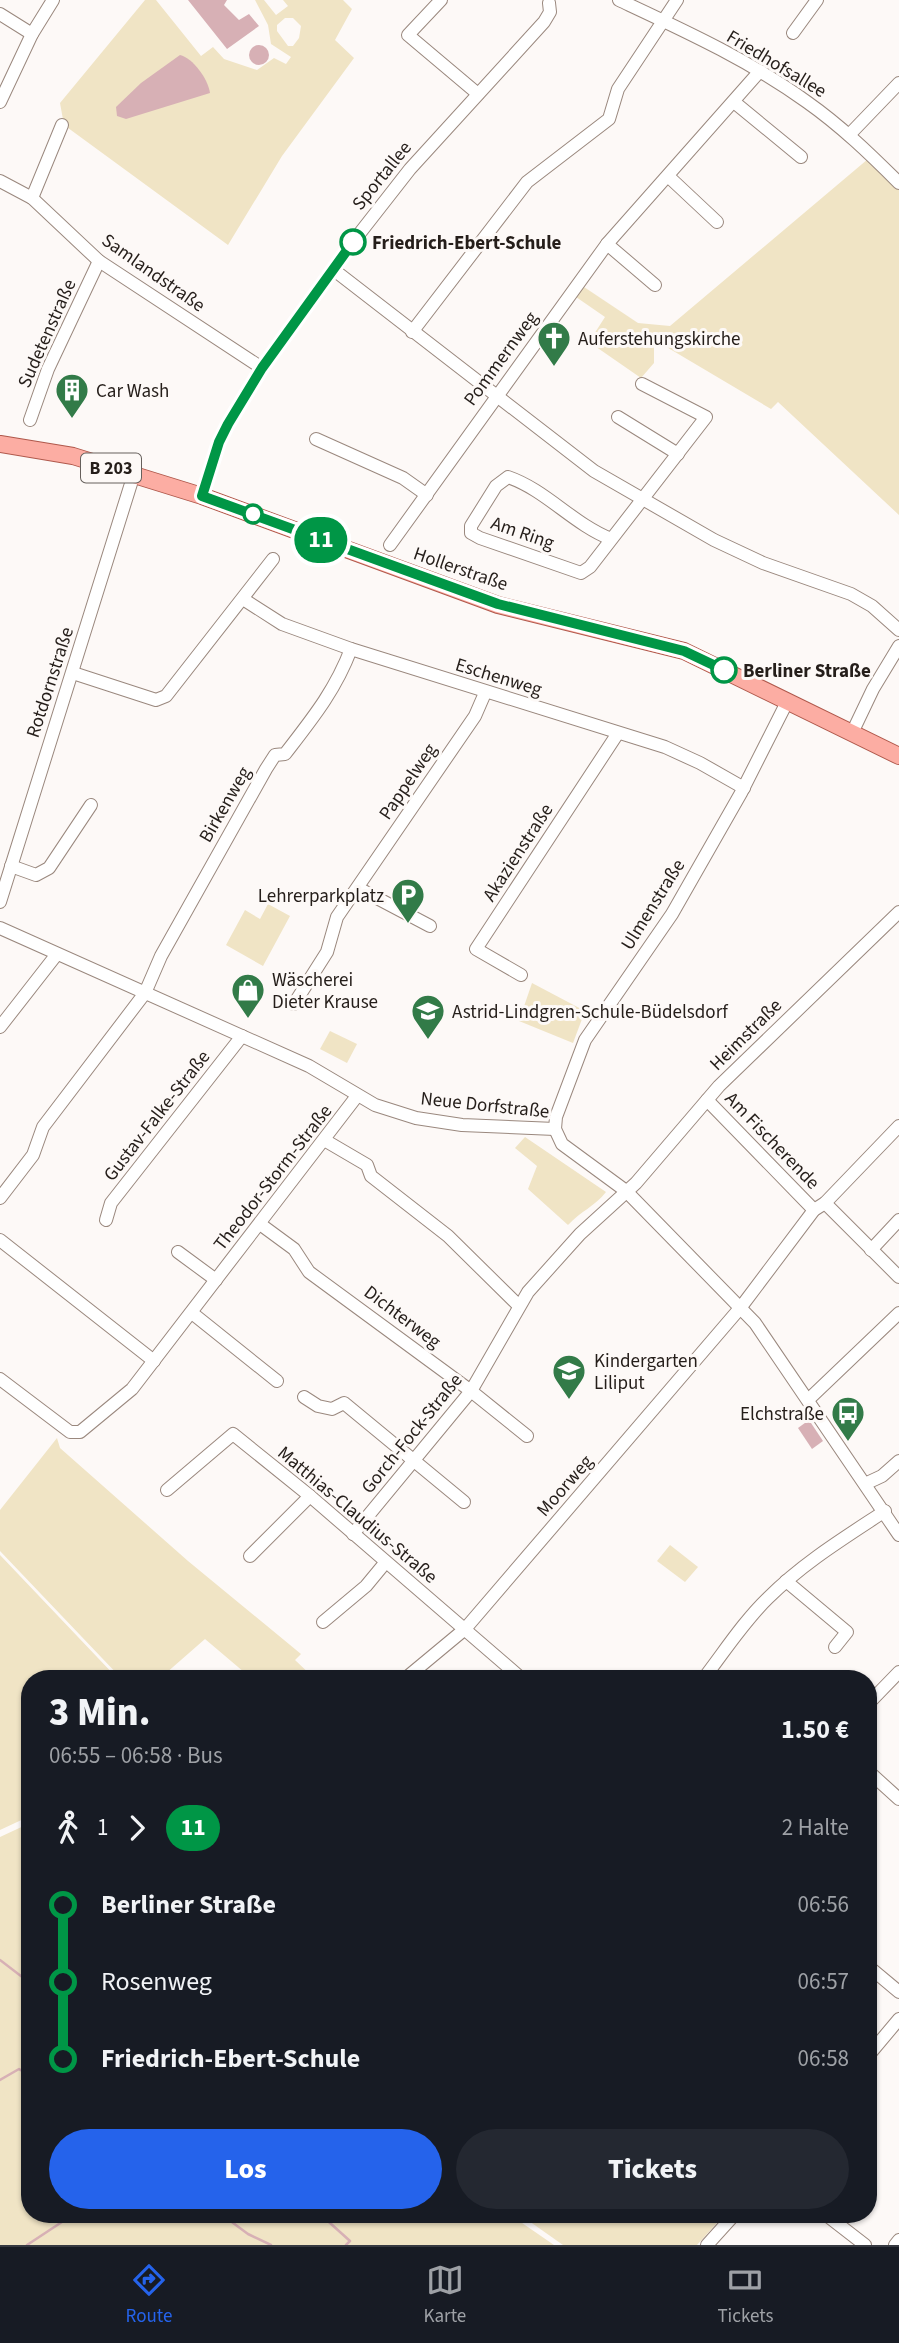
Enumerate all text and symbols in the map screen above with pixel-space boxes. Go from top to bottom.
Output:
street label: Friedhofsallee [721,24,831,105]
street label: Sportallee [346,136,418,216]
street label: Samlandstraße [96,227,210,319]
marker: Friedrich-Ebert-Schule [340,229,366,255]
place label: Friedrich-Ebert-Schule [372,230,562,257]
street label: Sudetenstraße [11,275,83,392]
street label: Pommernweg [458,306,545,412]
church icon: Auferstehungskirche [535,319,573,368]
place label: Auferstehungskirche [578,326,741,353]
building icon: Car Wash [53,371,91,420]
place label: Car Wash [96,378,169,405]
road number: B 203 [81,454,141,482]
unlabelled marker [243,504,263,524]
street label: Am Ring [487,510,558,557]
line badge: 11 [290,517,352,563]
text: 11 [308,522,334,557]
street label: Hollerstraße [410,541,511,598]
street label: Rotdornstraße [20,624,81,741]
street label: Eschenweg [452,651,546,704]
marker: Berliner Straße [711,657,737,683]
place label: Berliner Straße [743,658,871,685]
street label: Pappelweg [373,738,444,826]
street label: Birkenweg [193,761,258,848]
street label: Akazienstraße [476,799,560,907]
street label: Ulmenstraße [615,854,692,956]
parking icon: Lehrerparkplatz [389,876,427,925]
place label: Lehrerparkplatz [258,883,384,910]
place label: Wäscherei Dieter Krause [272,967,378,1016]
shop icon: Wäscherei Dieter Krause [229,971,267,1020]
school or university icon: Astrid-Lindgren-Schule-Büdelsdorf [409,992,447,1041]
street label: Heimstraße [704,993,788,1077]
place label: Astrid-Lindgren-Schule-Büdelsdorf [452,999,729,1026]
street label: Gustav-Falke-Straße [97,1045,217,1187]
street label: Neue Dorfstraße [419,1085,551,1126]
street label: Am Fischerende [718,1086,826,1196]
street label: Theodor-Storm-Straße [207,1099,339,1257]
street label: Dichterweg [358,1279,447,1355]
place label: Kindergarten Liliput [594,1348,698,1397]
school or university icon: Kindergarten Liliput [550,1352,588,1401]
street label: Gorch-Fock-Straße [355,1368,469,1500]
bus stop icon: Elchstraße [829,1394,867,1443]
place label: Elchstraße [740,1401,824,1428]
street label: Matthias-Claudius-Straße [271,1440,443,1590]
street label: Moorweg [531,1449,600,1523]
text: 3 Min. [49,1686,151,1740]
text: 1.50 € [781,1711,849,1748]
text: 06:55 – 06:58 · Bus [49,1739,223,1772]
icon: walk [49,1809,87,1847]
icon: forward [118,1809,156,1847]
text: 11 [180,1810,206,1845]
text: 1 [97,1811,108,1844]
text: 2 Halte [782,1811,849,1844]
text: Berliner Straße [101,1886,276,1923]
text: 06:56 [798,1888,849,1921]
text: Rosenweg [101,1963,212,2000]
text: 06:57 [798,1965,849,1998]
text: Friedrich-Ebert-Schule [101,2040,360,2077]
text: 06:58 [798,2042,849,2075]
button: Los [49,2129,442,2209]
button: Tickets [456,2129,849,2209]
tab: Route [126,2261,172,2330]
tab: Karte [424,2261,466,2330]
tab: Tickets [717,2261,773,2330]

